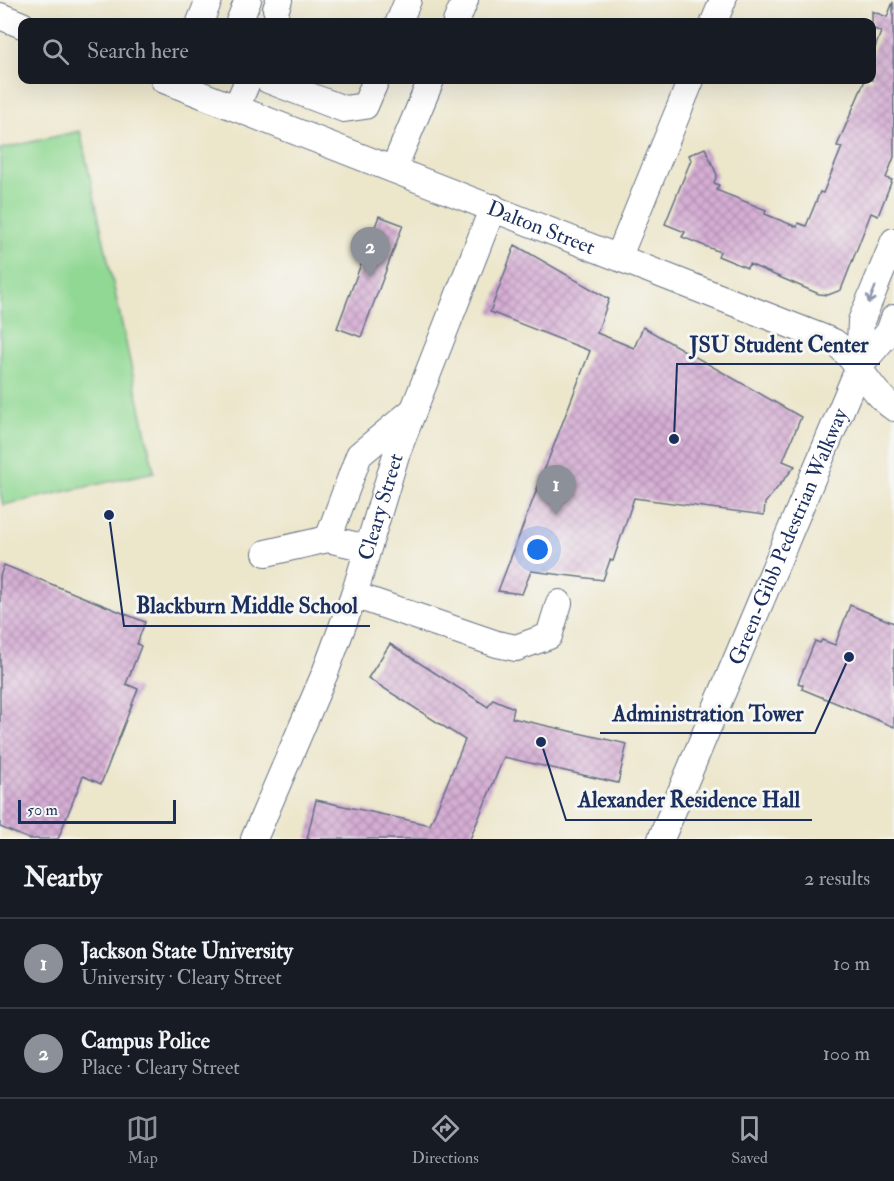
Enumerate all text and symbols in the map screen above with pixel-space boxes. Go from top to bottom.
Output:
search box [18,18,876,84]
icon: search [39,35,72,68]
text: Search here [87,37,189,65]
street label: Dalton Street [483,195,599,261]
pin: 2 [350,228,389,277]
one-way arrow [866,286,877,304]
callout: JSU Student Center [677,324,880,364]
text: JSU Student Center [688,331,869,360]
street label: Green-Gibb Pedestrian Walkway [723,404,854,669]
street label: Cleary Street [352,450,410,563]
pin: 1 [536,466,576,515]
your location [523,535,552,564]
callout: Blackburn Middle School [124,586,370,626]
text: Blackburn Middle School [136,592,358,620]
callout: Administration Tower [600,693,815,733]
text: Administration Tower [611,700,804,728]
callout: Alexander Residence Hall [566,780,812,820]
text: Alexander Residence Hall [577,786,800,814]
scale bar [18,797,176,824]
text: 50 m [27,800,58,820]
text: Nearby [24,862,102,894]
text: 2 results [804,866,870,891]
text: Jackson State University [81,937,293,965]
text: 1 [40,951,47,976]
text: 10 m [833,951,870,976]
text: University · Cleary Street [81,965,282,990]
text: Campus Police [81,1027,210,1055]
text: 2 [38,1041,49,1066]
text: 100 m [823,1041,870,1066]
text: Place · Cleary Street [81,1055,240,1080]
tab: Map [126,1112,159,1168]
tab: Directions [412,1112,479,1168]
tab: Saved [731,1112,768,1168]

